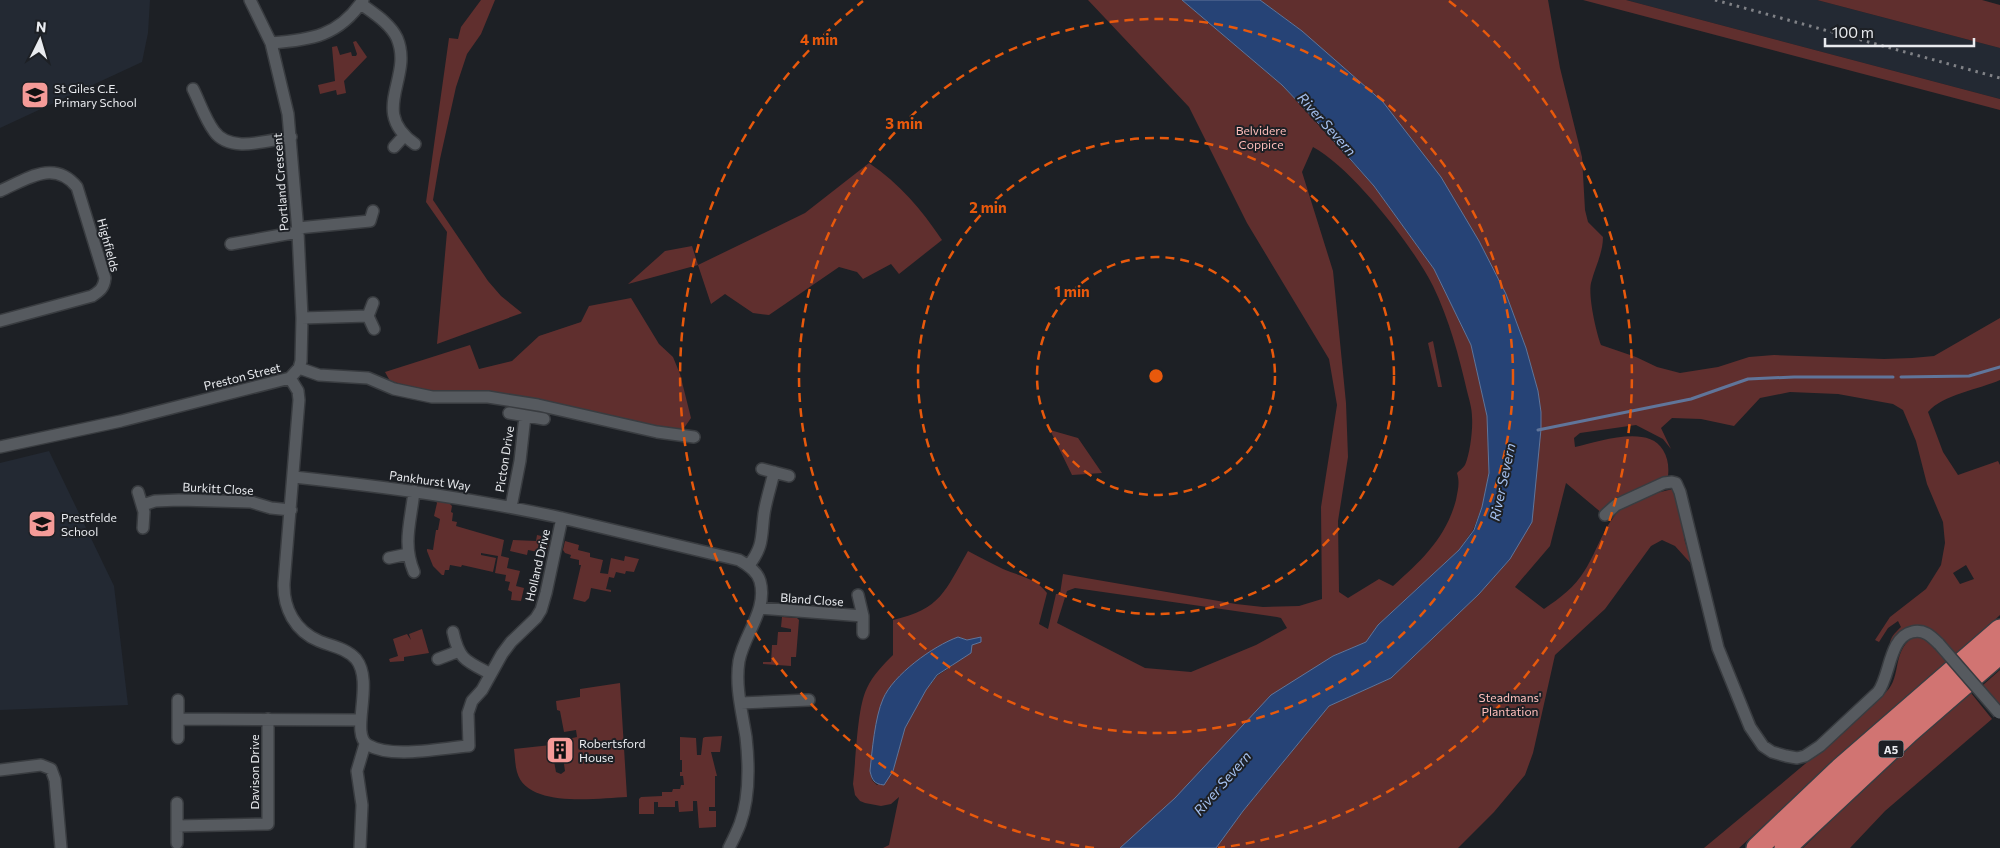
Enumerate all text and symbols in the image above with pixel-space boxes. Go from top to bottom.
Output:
north arrow [15,15,65,65]
scale bar [1825,15,1974,47]
text: N [35,18,47,35]
text: 100 m [1832,23,1874,41]
text: 4 min [800,30,838,48]
school or university icon: St Giles C.E. Primary School [20,80,50,110]
place label: St Giles C.E. Primary School [54,81,137,109]
water label: River Severn [1294,89,1360,159]
text: 3 min [885,114,923,132]
park label: Belvidere Coppice [1236,123,1286,151]
street label: Portland Crescent [270,132,290,232]
text: 2 min [969,198,1007,216]
street label: Highfields [95,217,123,273]
text: 1 min [1054,282,1090,300]
street label: Preston Street [202,360,282,392]
centre of rings [1147,367,1165,385]
street label: Picton Drive [492,425,516,493]
water label: River Severn [1485,442,1519,522]
street label: Pankhurst Way [388,467,472,493]
street label: Burkitt Close [182,479,254,497]
school or university icon: Prestfelde School [27,509,57,539]
place label: Prestfelde School [61,510,117,538]
street label: Holland Drive [522,528,552,602]
street label: Bland Close [780,590,844,608]
park label: Steadmans' Plantation [1479,690,1541,718]
street label: Davison Drive [247,734,261,810]
building icon: Robertsford House [545,735,575,765]
place label: Robertsford House [579,736,646,764]
road number: A5 [1878,741,1904,758]
water label: River Severn [1190,748,1254,818]

